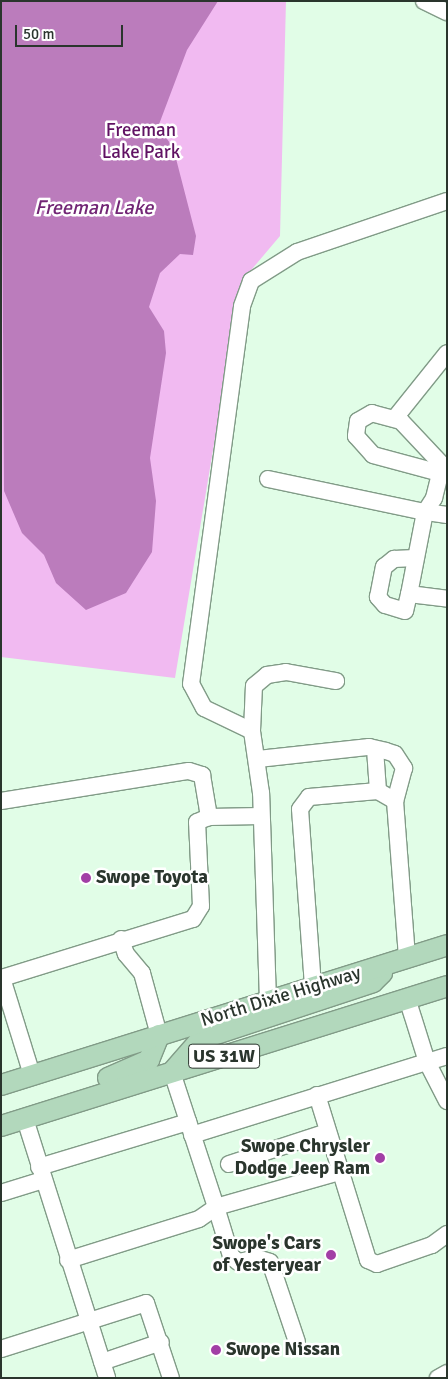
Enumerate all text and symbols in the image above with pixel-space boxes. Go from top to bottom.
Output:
scale bar [18,15,125,47]
text: 50 m [23,25,54,43]
park label: Freeman Lake Park [102,120,180,164]
water label: Freeman Lake [35,195,153,219]
place label: Swope Toyota [96,867,208,889]
marker: Swope Toyota [80,872,92,884]
street label: North Dixie Highway [198,962,364,1032]
road number: US 31W [188,1040,260,1072]
place label: Swope Chrysler Dodge Jeep Ram [234,1136,370,1180]
marker: Swope Chrysler Dodge Jeep Ram [374,1152,386,1164]
place label: Swope's Cars of Yesteryear [213,1233,321,1277]
marker: Swope's Cars of Yesteryear [325,1249,337,1261]
place label: Swope Nissan [226,1339,340,1361]
marker: Swope Nissan [210,1344,222,1356]

